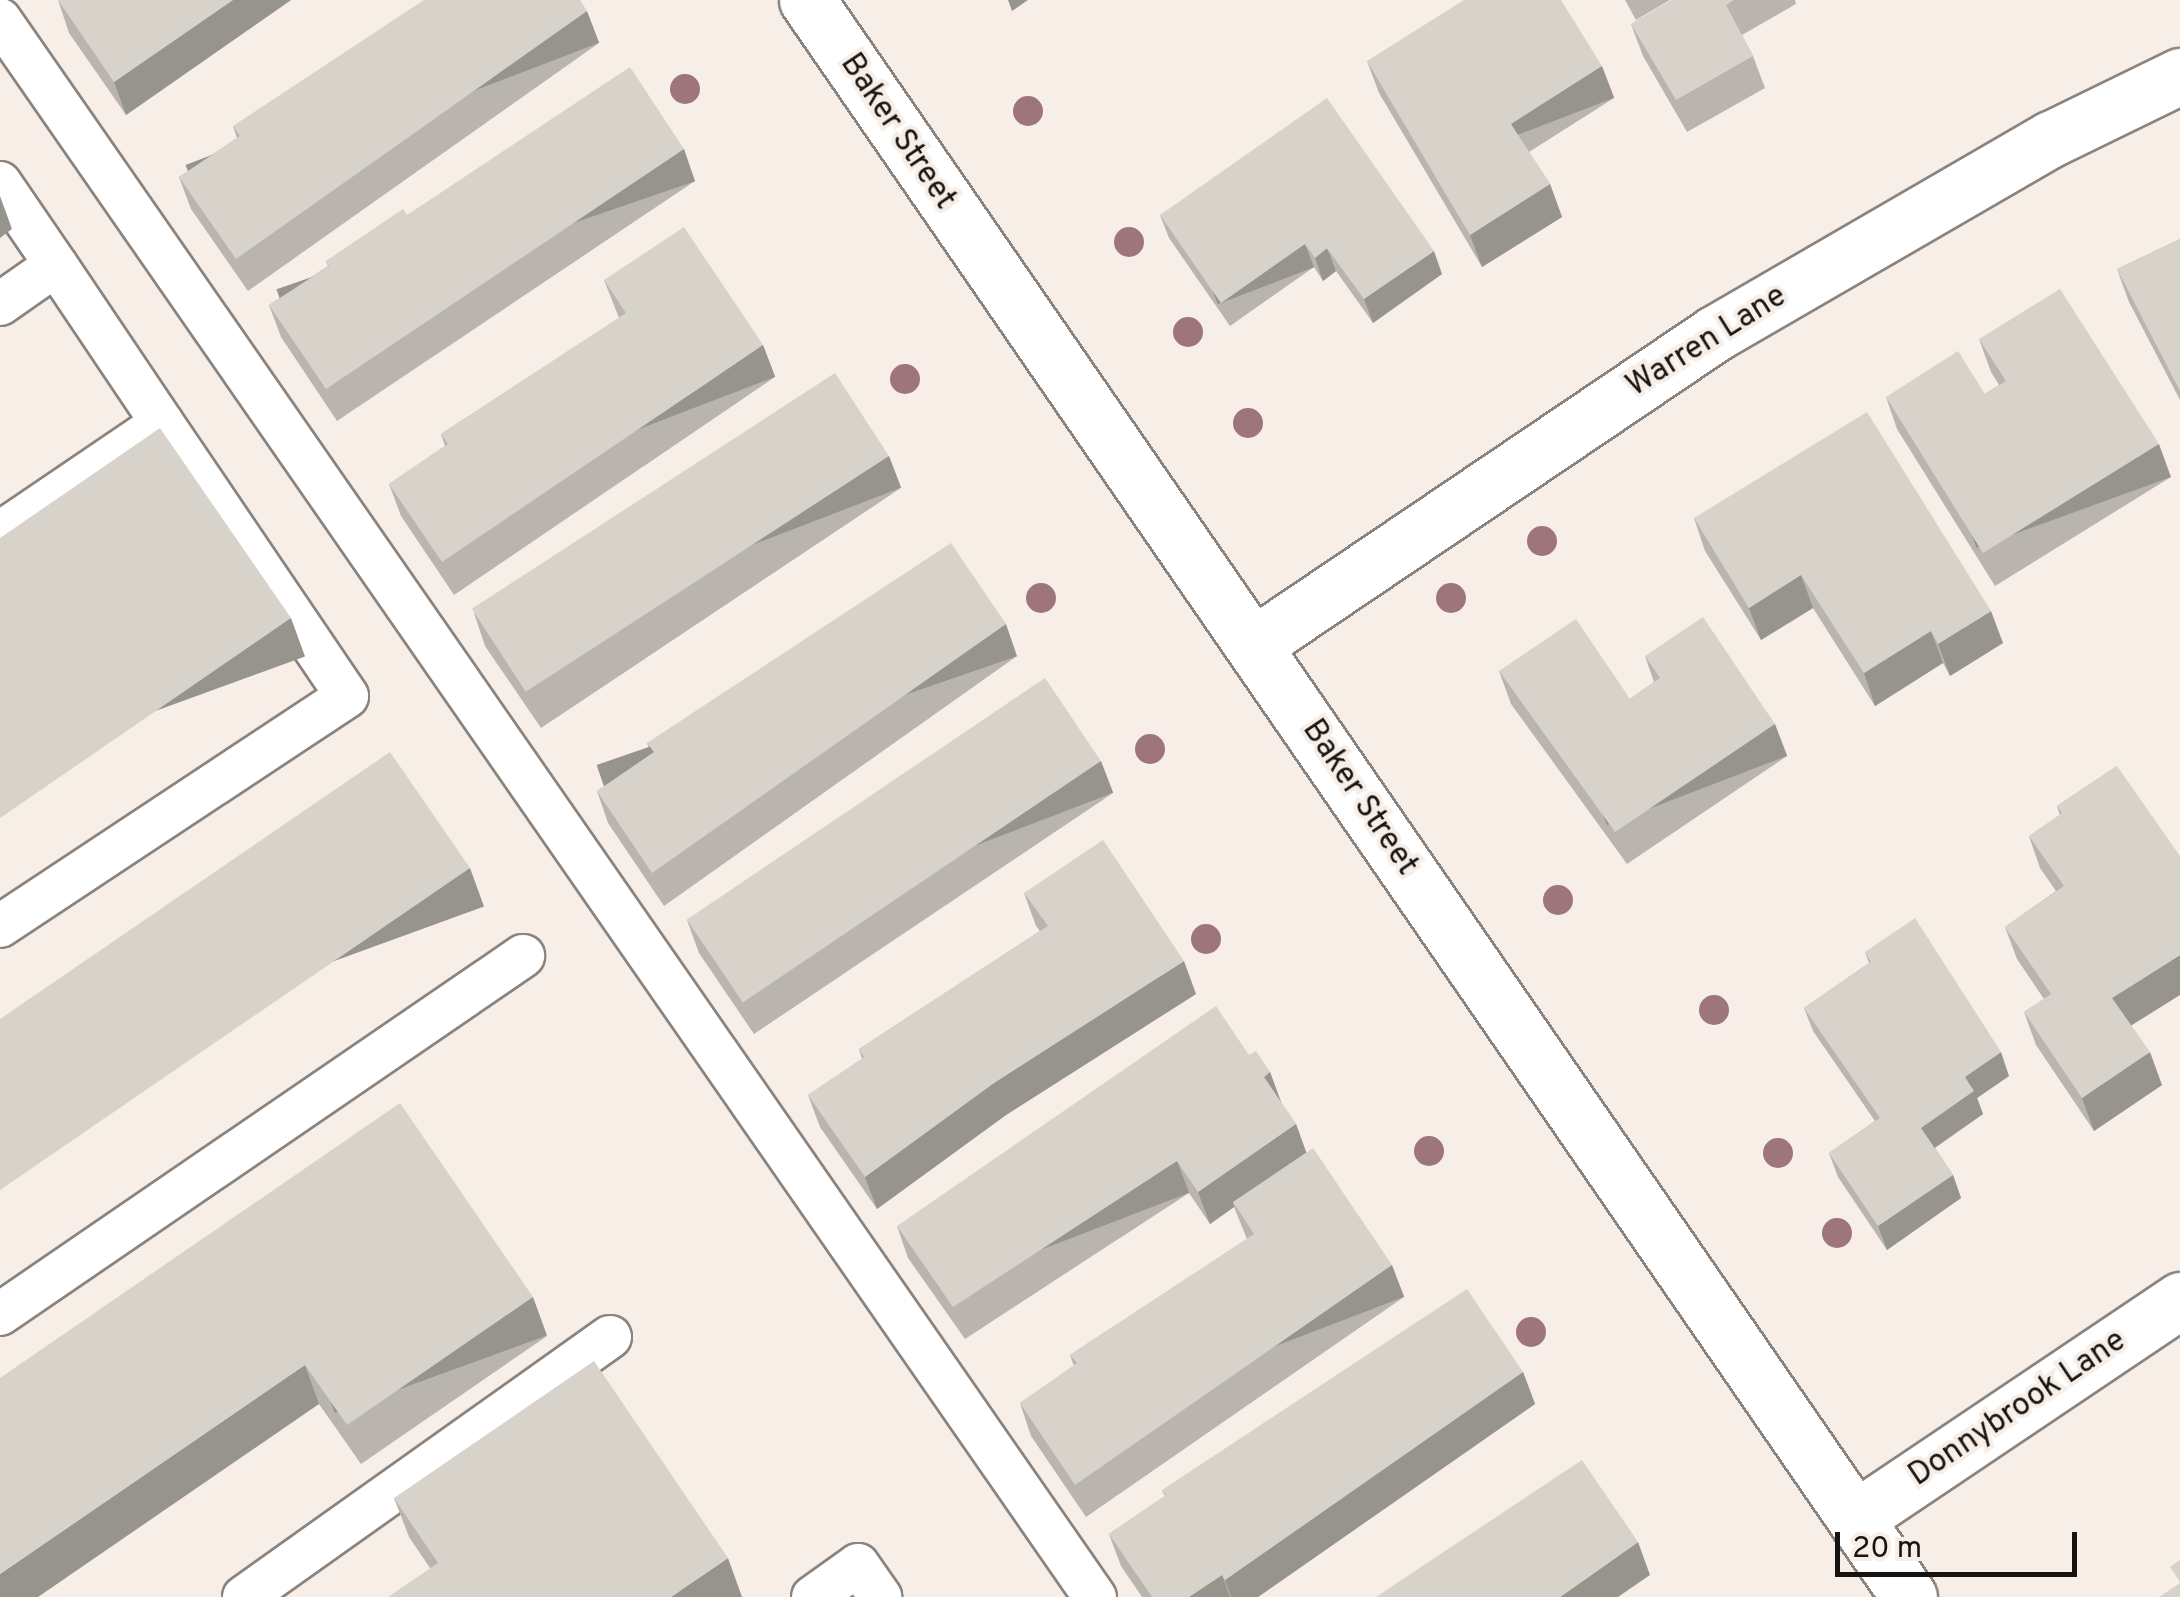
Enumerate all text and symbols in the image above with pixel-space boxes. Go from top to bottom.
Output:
street label: Baker Street [831,47,963,217]
street label: Warren Lane [1620,278,1794,406]
street label: Baker Street [1293,713,1425,883]
street label: Donnybrook Lane [1902,1322,2134,1496]
scale bar [1840,1512,2082,1574]
text: 20 m [1852,1531,1922,1568]

